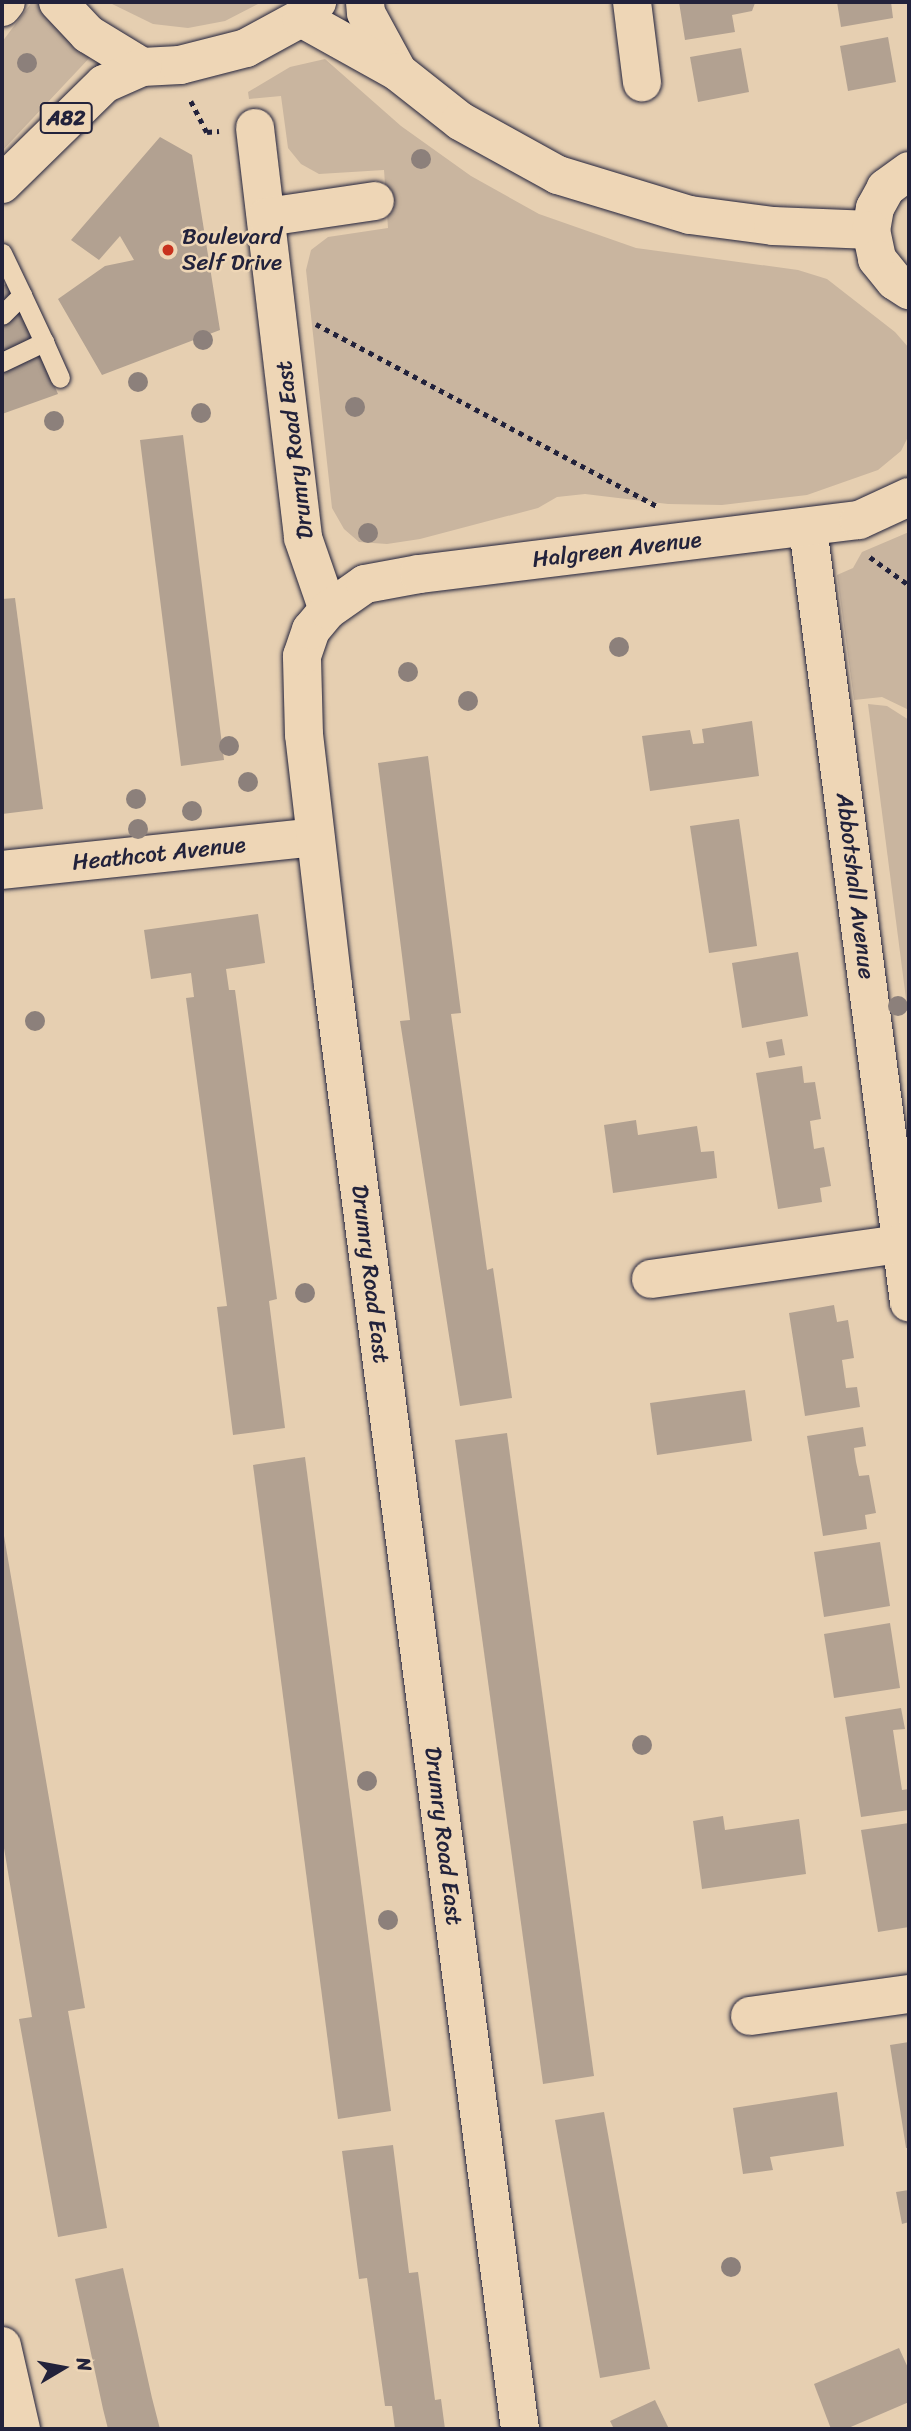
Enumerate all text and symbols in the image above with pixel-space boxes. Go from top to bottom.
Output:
road number: A82 [38,100,94,136]
place label: Boulevard Self Drive [182,223,283,277]
marker: Boulevard Self Drive [160,242,176,258]
street label: Drumry Road East [270,359,320,541]
street label: Halgreen Avenue [531,526,703,574]
street label: Abbotshall Avenue [830,791,880,981]
street label: Heathcot Avenue [71,831,247,877]
street label: Drumry Road East [345,1183,395,1365]
street label: Drumry Road East [418,1745,468,1927]
north arrow [28,2333,98,2403]
text: N [67,2355,102,2374]

